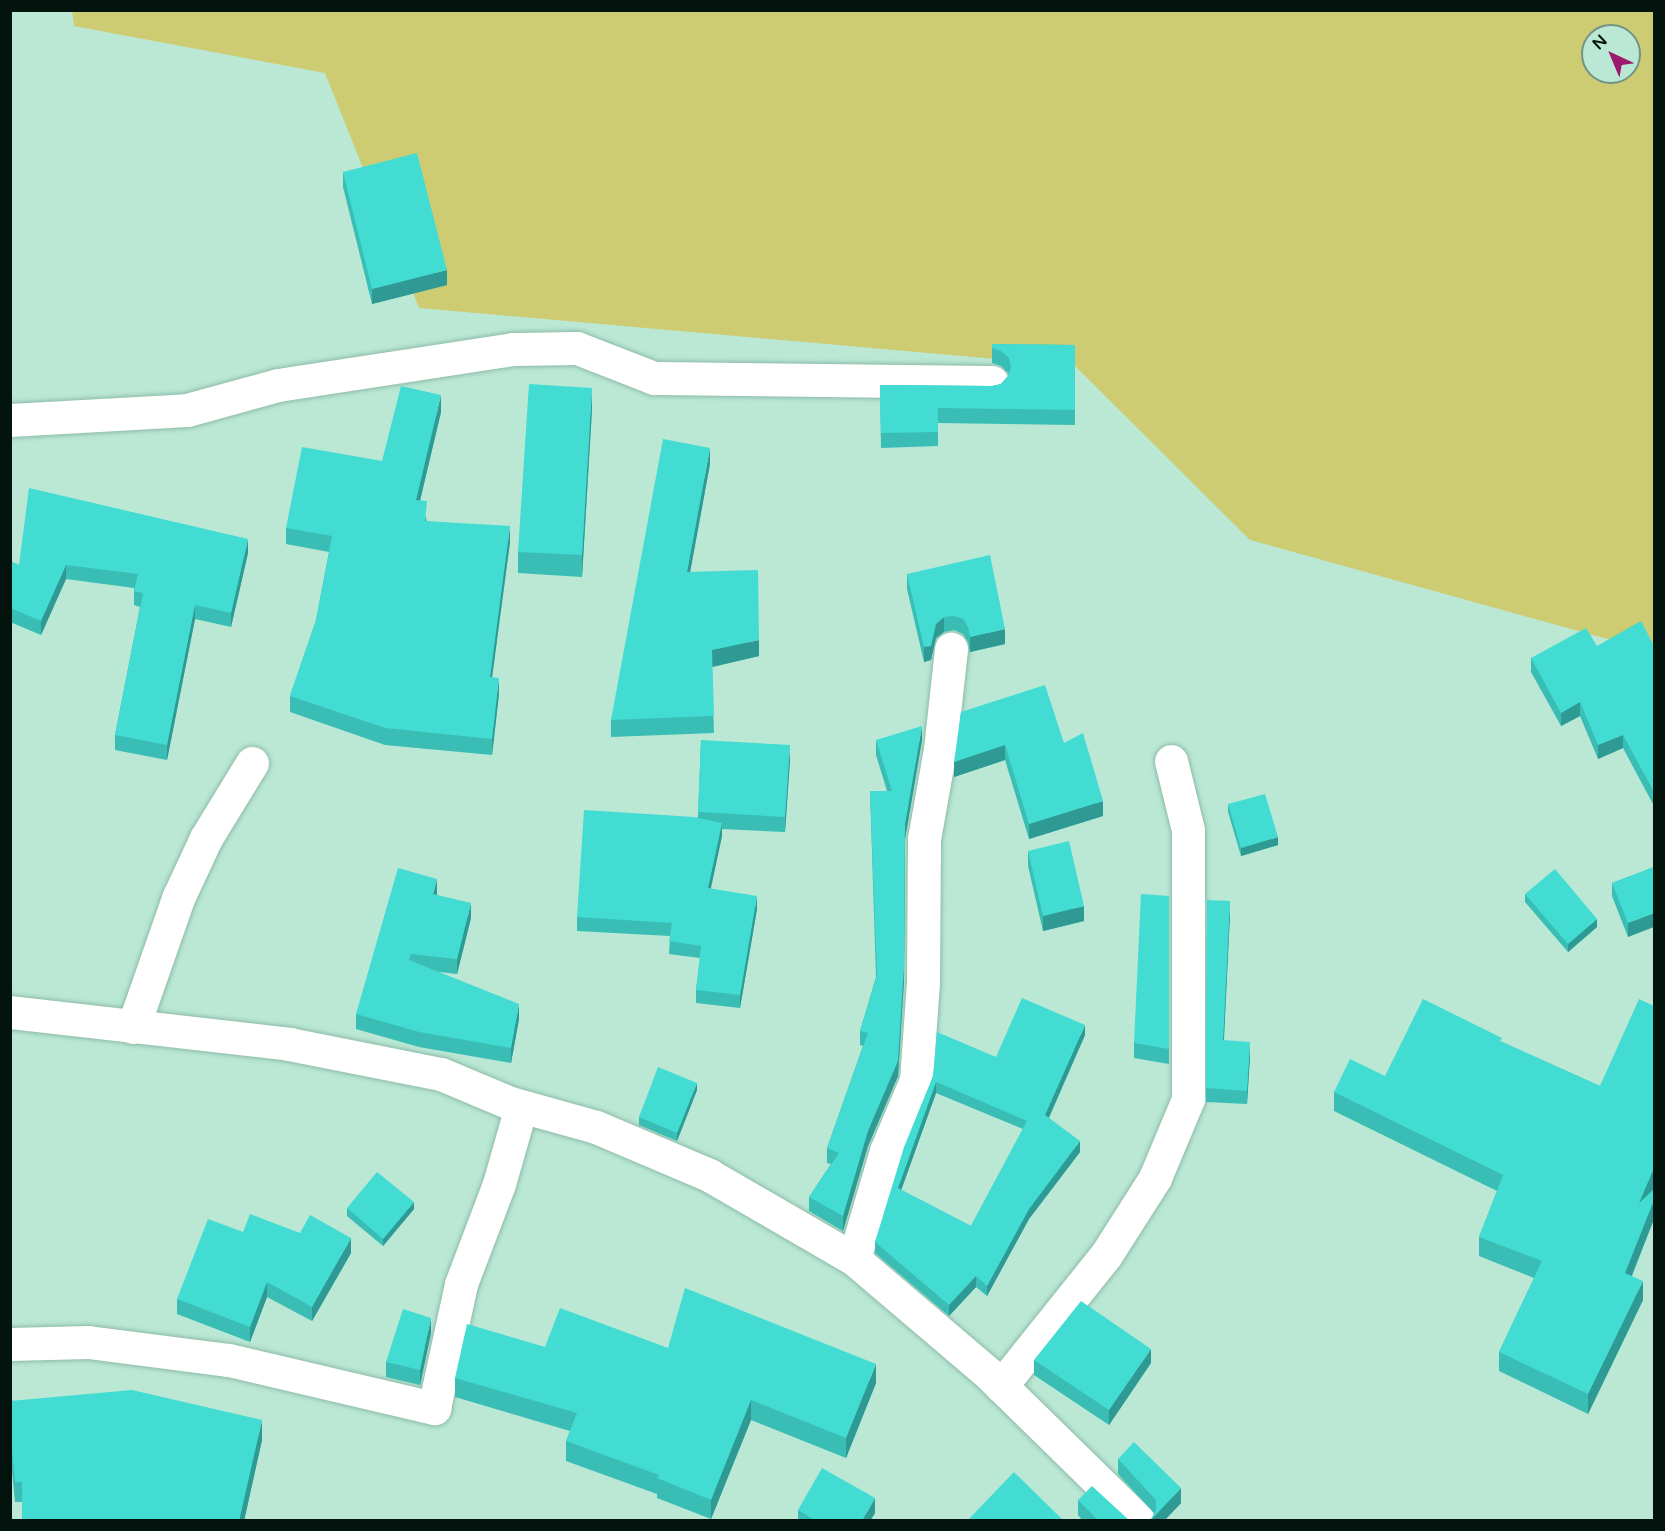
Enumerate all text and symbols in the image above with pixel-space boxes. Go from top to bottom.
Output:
north arrow [1581,24,1641,84]
text: N [1588,31,1611,54]

